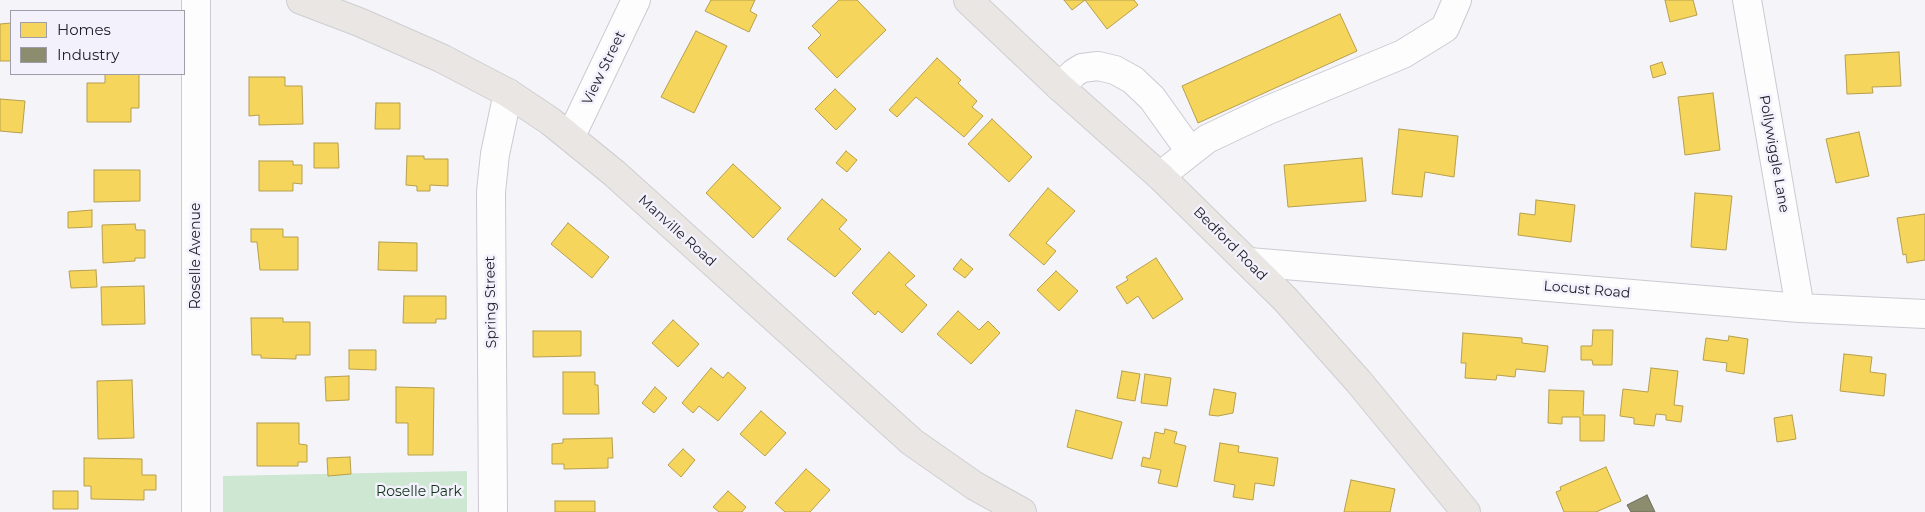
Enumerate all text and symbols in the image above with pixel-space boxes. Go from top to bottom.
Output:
legend [10,10,185,75]
text: Homes [57,20,111,39]
street label: View Street [579,28,629,108]
text: Industry [57,45,119,64]
street label: Pollywiggle Lane [1755,94,1793,214]
street label: Manville Road [635,192,719,270]
street label: Roselle Avenue [188,203,204,309]
street label: Bedford Road [1190,204,1270,284]
street label: Spring Street [482,256,500,348]
street label: Locust Road [1543,278,1631,302]
park label: Roselle Park [376,484,462,500]

